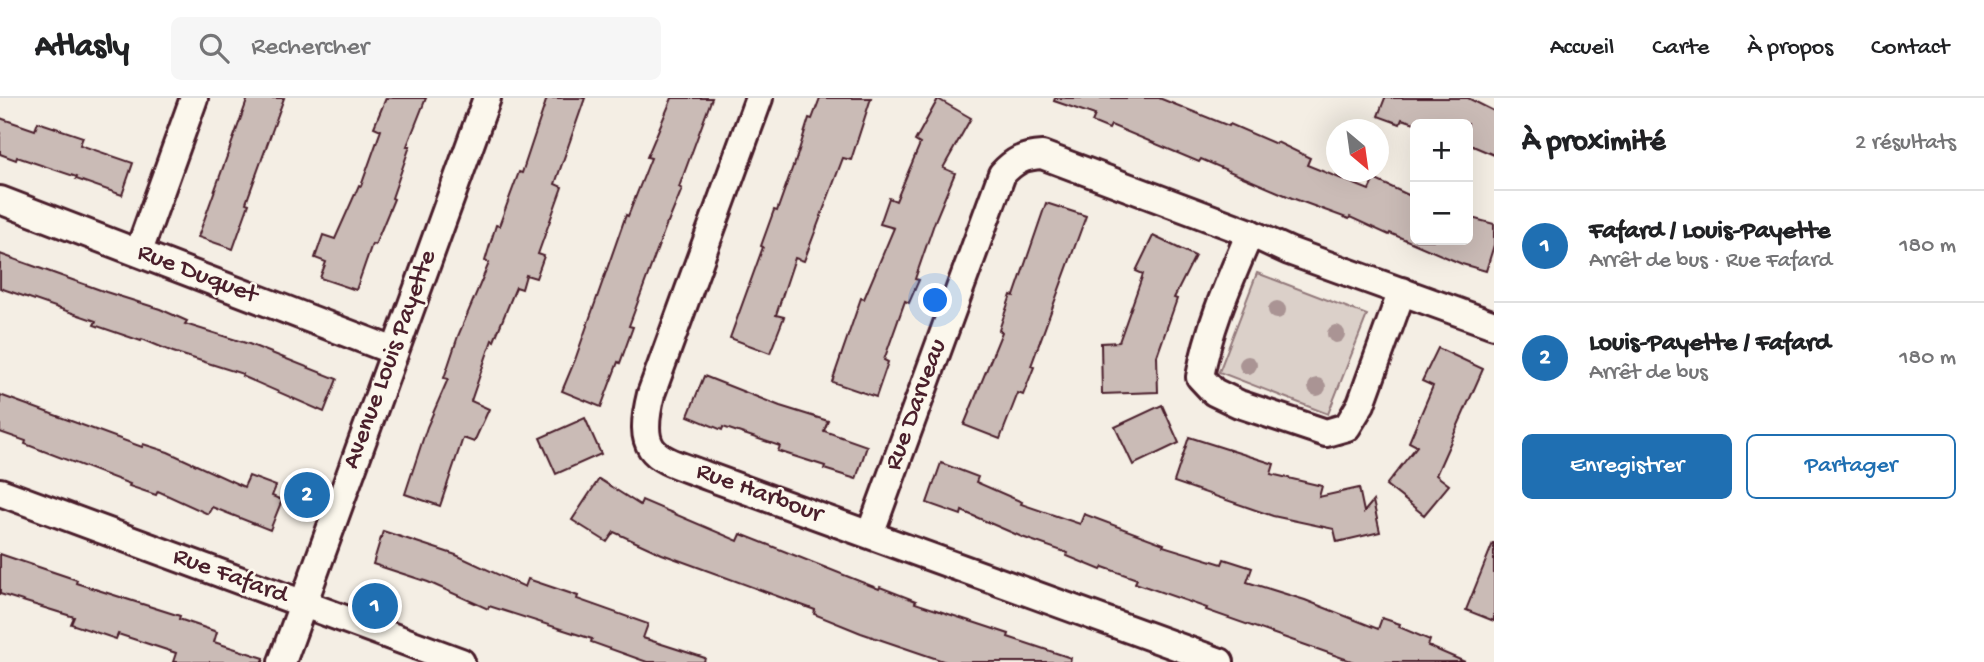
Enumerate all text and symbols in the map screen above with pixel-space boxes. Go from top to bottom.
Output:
search box [171,17,661,80]
text: Atlasly [35,29,129,67]
icon: search [195,29,233,67]
text: Rechercher [251,33,369,64]
text: Accueil [1550,34,1614,63]
text: Carte [1652,34,1709,63]
text: À propos [1747,34,1833,63]
text: Contact [1871,34,1949,63]
north arrow [1326,119,1389,182]
map controls [1410,119,1473,245]
button: + [1410,119,1473,182]
text: À proximité [1522,126,1666,161]
text: 2 résultats [1855,130,1956,157]
button: − [1410,182,1473,245]
text: Fafard / Louis-Payette [1589,217,1830,248]
text: 1 [1540,233,1550,260]
text: 180 m [1899,233,1956,260]
street label: Rue Duquet [132,238,264,313]
street label: Avenue Louis Payette [337,246,445,474]
text: Arrêt de bus · Rue Fafard [1589,248,1832,275]
your location [918,283,952,317]
text: Louis-Payette / Fafard [1589,329,1830,360]
street label: Rue Darveau [879,335,955,475]
text: 2 [1539,345,1551,372]
text: 180 m [1899,345,1956,372]
text: Arrêt de bus [1589,360,1708,387]
button: Enregistrer [1522,434,1732,499]
button: Partager [1746,434,1956,499]
street label: Rue Harbour [691,457,829,532]
pin: 2 [284,469,330,521]
street label: Rue Fafard [168,542,293,613]
pin: 1 [352,580,398,632]

